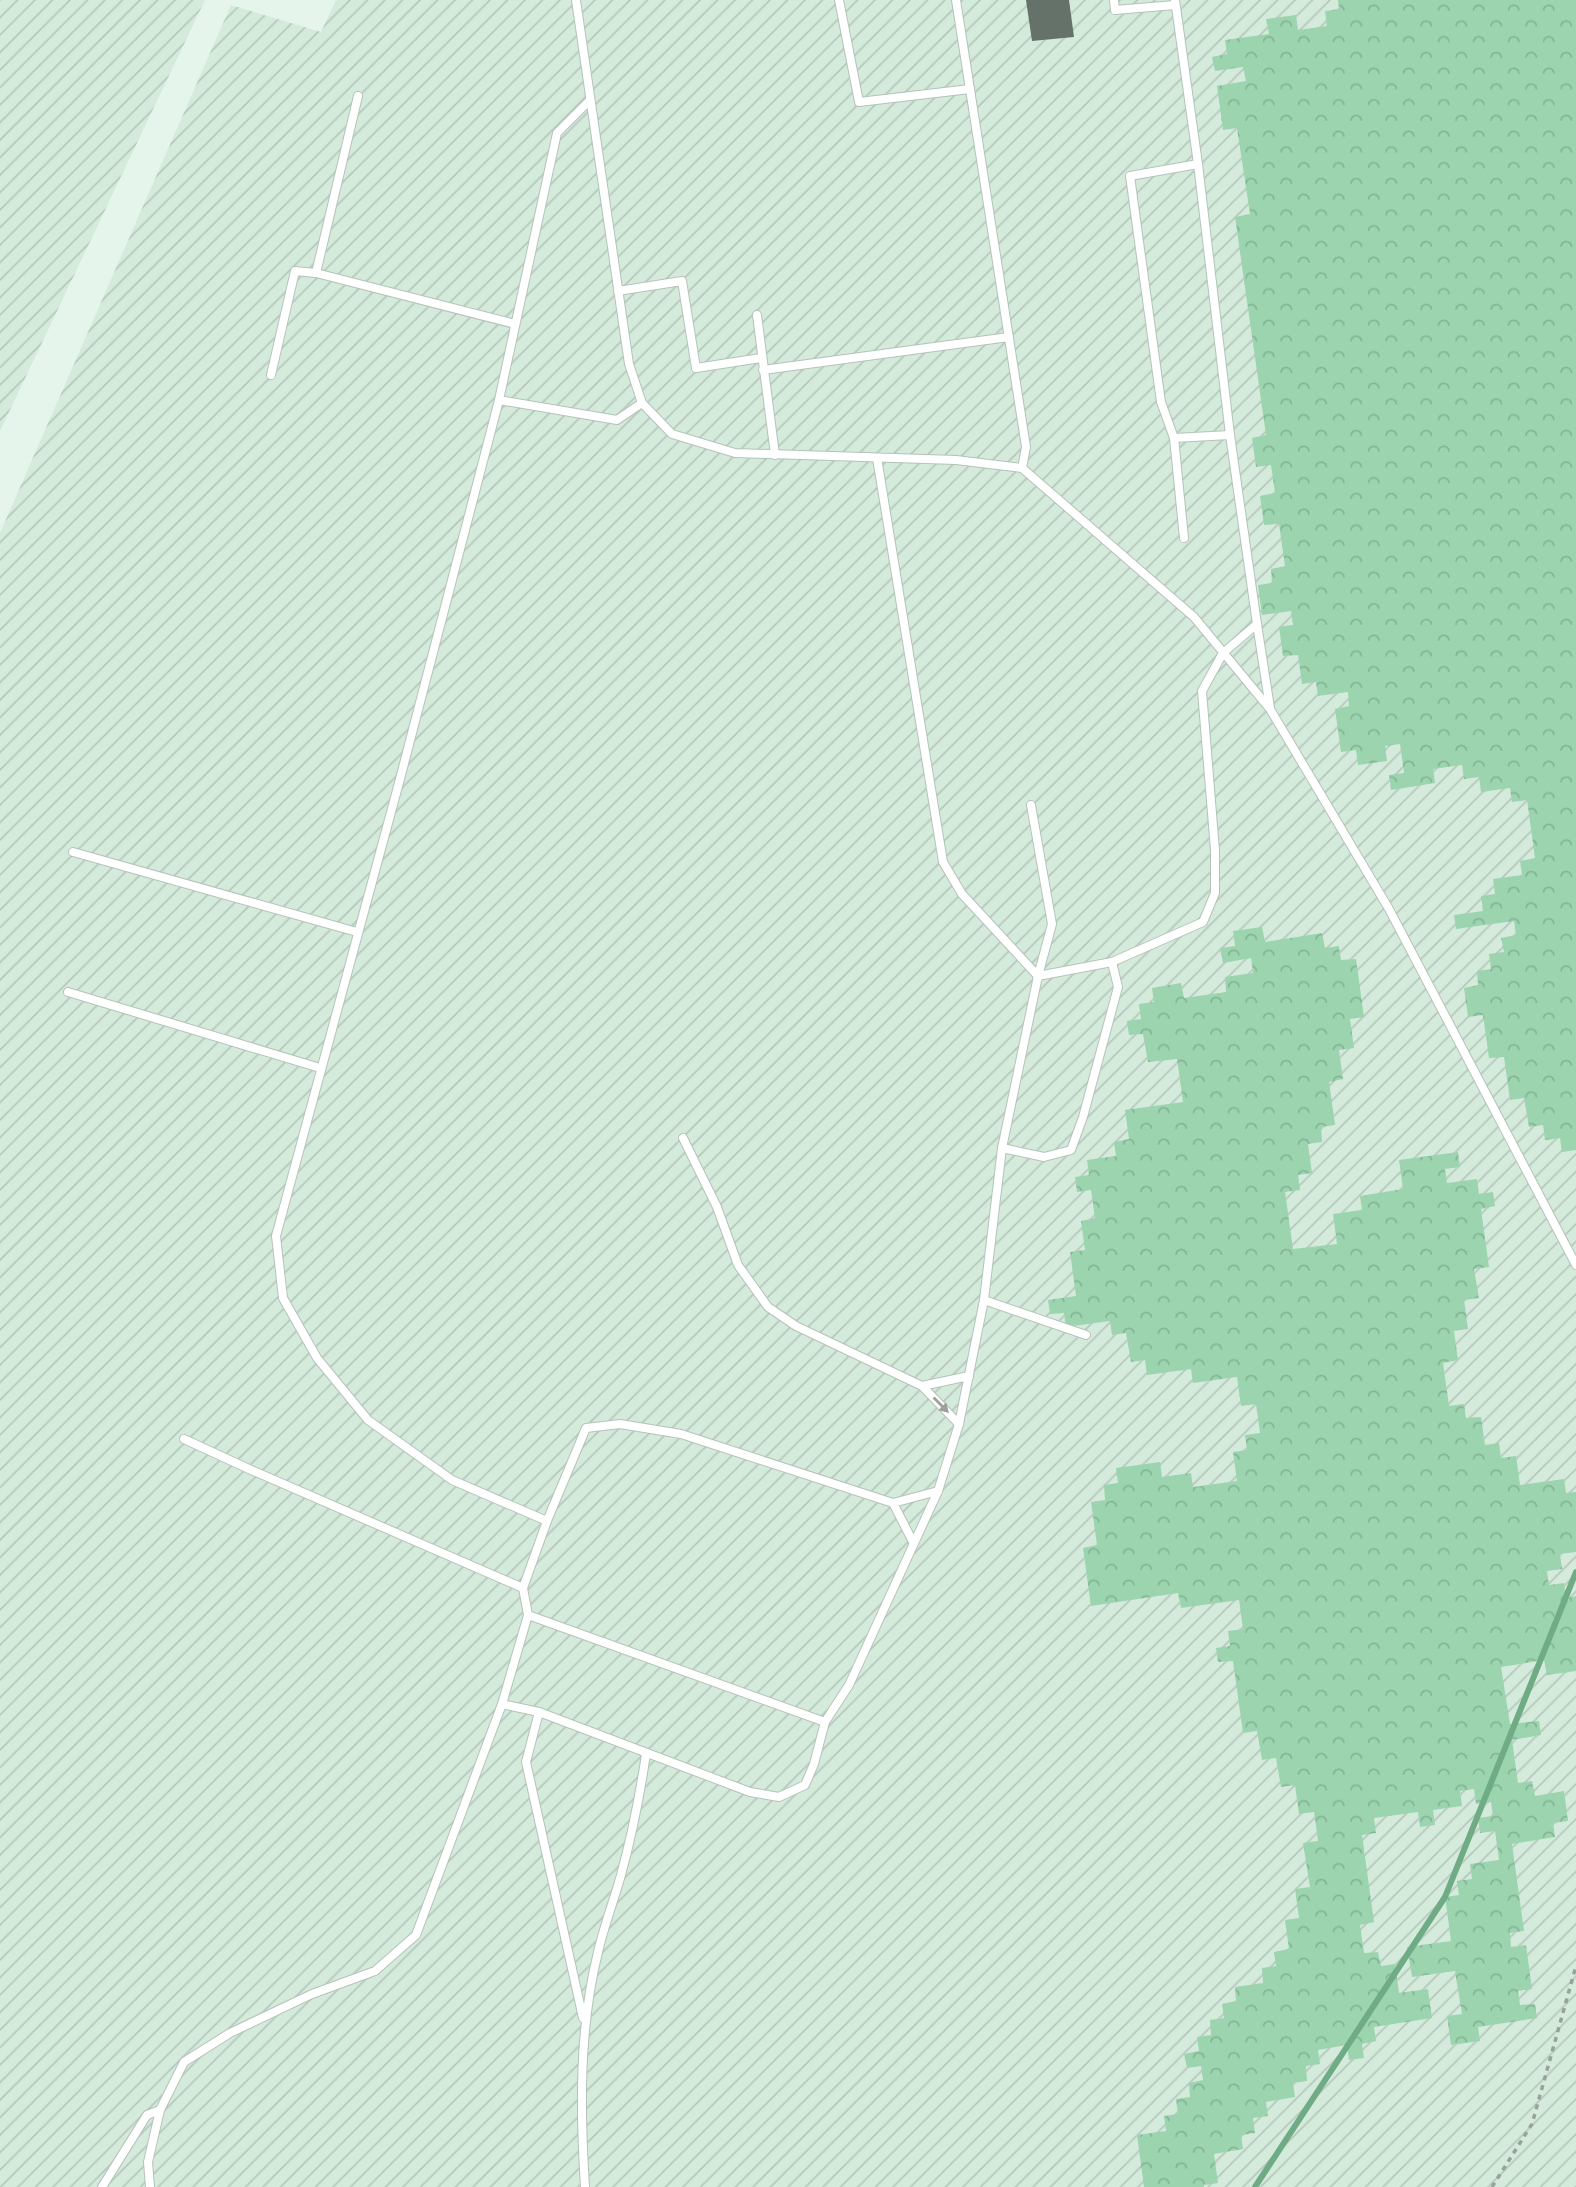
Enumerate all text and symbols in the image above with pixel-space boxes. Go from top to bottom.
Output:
one-way arrow [932,1397,949,1413]

